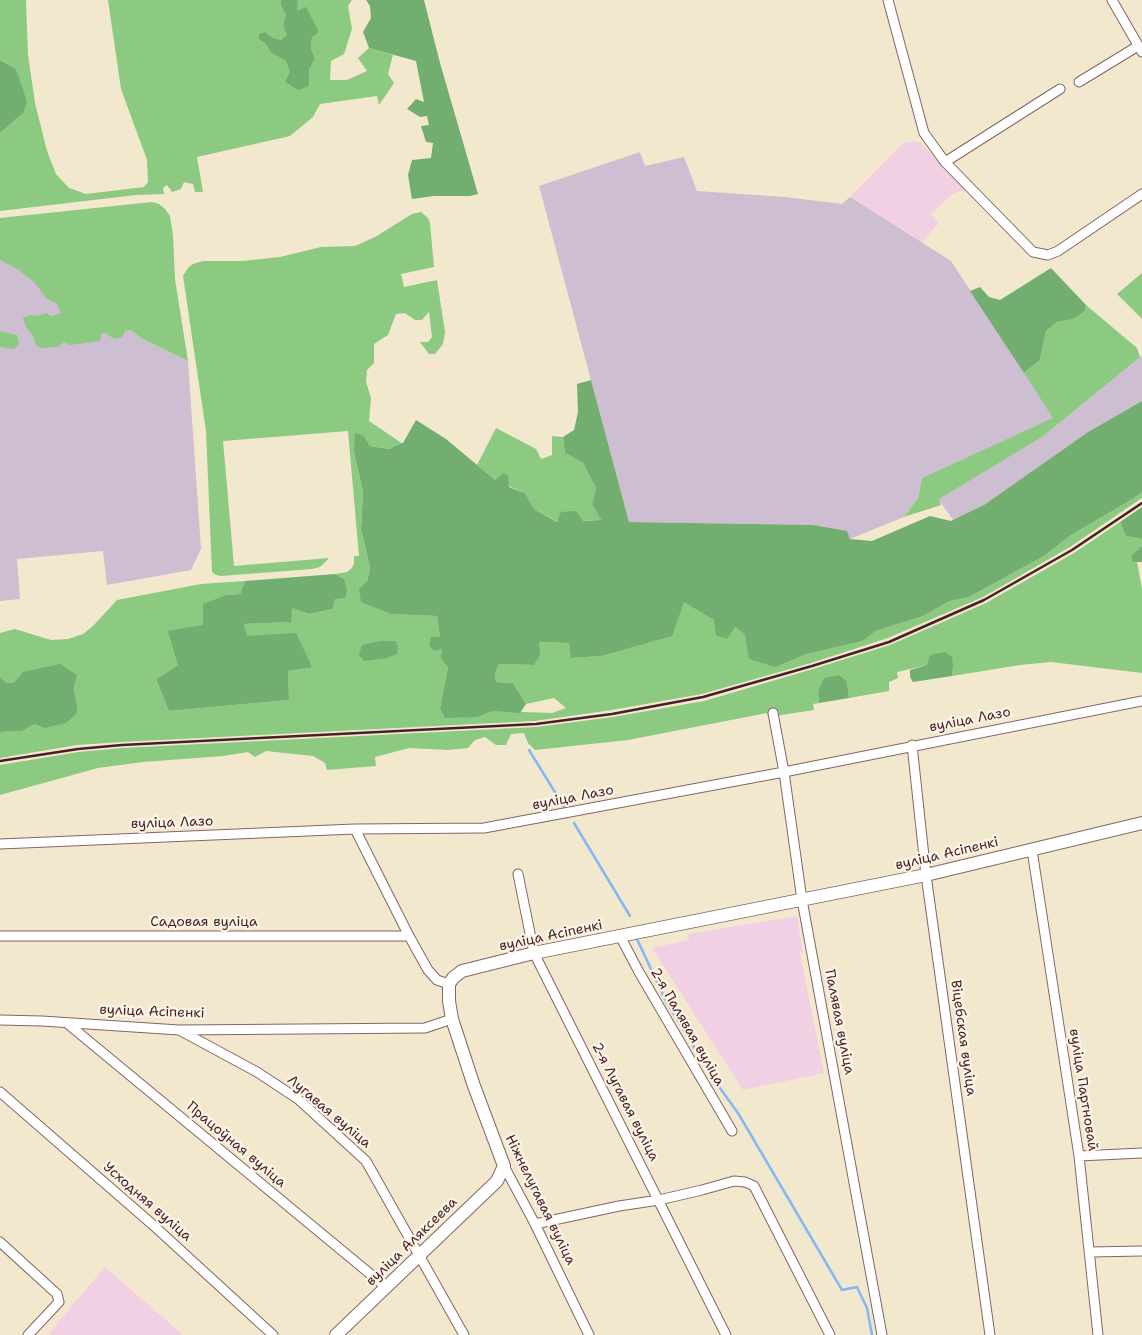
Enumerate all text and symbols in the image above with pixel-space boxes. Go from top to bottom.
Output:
street label: вуліца Лазо [928,704,1012,736]
street label: вуліца Лазо [531,782,615,814]
street label: вуліца Лазо [130,813,214,833]
street label: вуліца Асіпенкі [894,834,1000,874]
street label: Садовая вуліца [150,914,258,930]
street label: вуліца Асіпенкі [498,917,604,955]
street label: 2-я Палявая вуліца [646,965,728,1089]
street label: Палявая вуліца [821,968,857,1076]
street label: Віцебская вуліца [947,979,979,1097]
street label: вуліца Асіпенкі [99,1002,205,1022]
street label: вуліца Партновай [1065,1028,1101,1152]
street label: 2-я Лугавая вуліца [588,1040,662,1164]
street label: Лугавая вуліца [284,1072,374,1152]
street label: Працоўная вуліца [183,1098,289,1192]
street label: Ніжнелугавая вуліца [501,1132,579,1268]
street label: Усходняя вуліца [99,1159,195,1245]
street label: вуліца Аляксеева [363,1194,461,1290]

